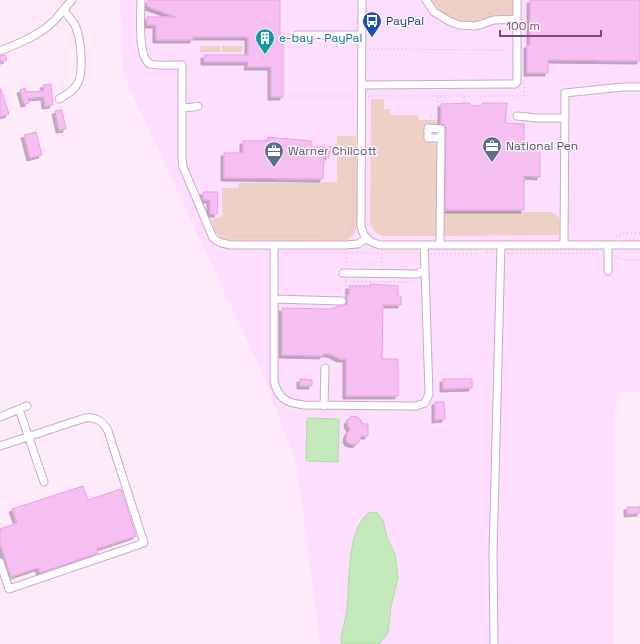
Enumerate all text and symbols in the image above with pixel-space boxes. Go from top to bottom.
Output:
bus stop icon: PayPal [361,10,383,38]
scale bar [500,12,601,38]
place label: PayPal [386,13,424,29]
text: 100 m [506,18,540,34]
building icon: e-bay - PayPal [254,27,276,55]
place label: e-bay - PayPal [279,30,362,46]
office icon: National Pen [481,135,503,163]
place label: National Pen [506,138,578,154]
office icon: Warner Chilcott [263,140,285,168]
place label: Warner Chilcott [288,143,377,159]

